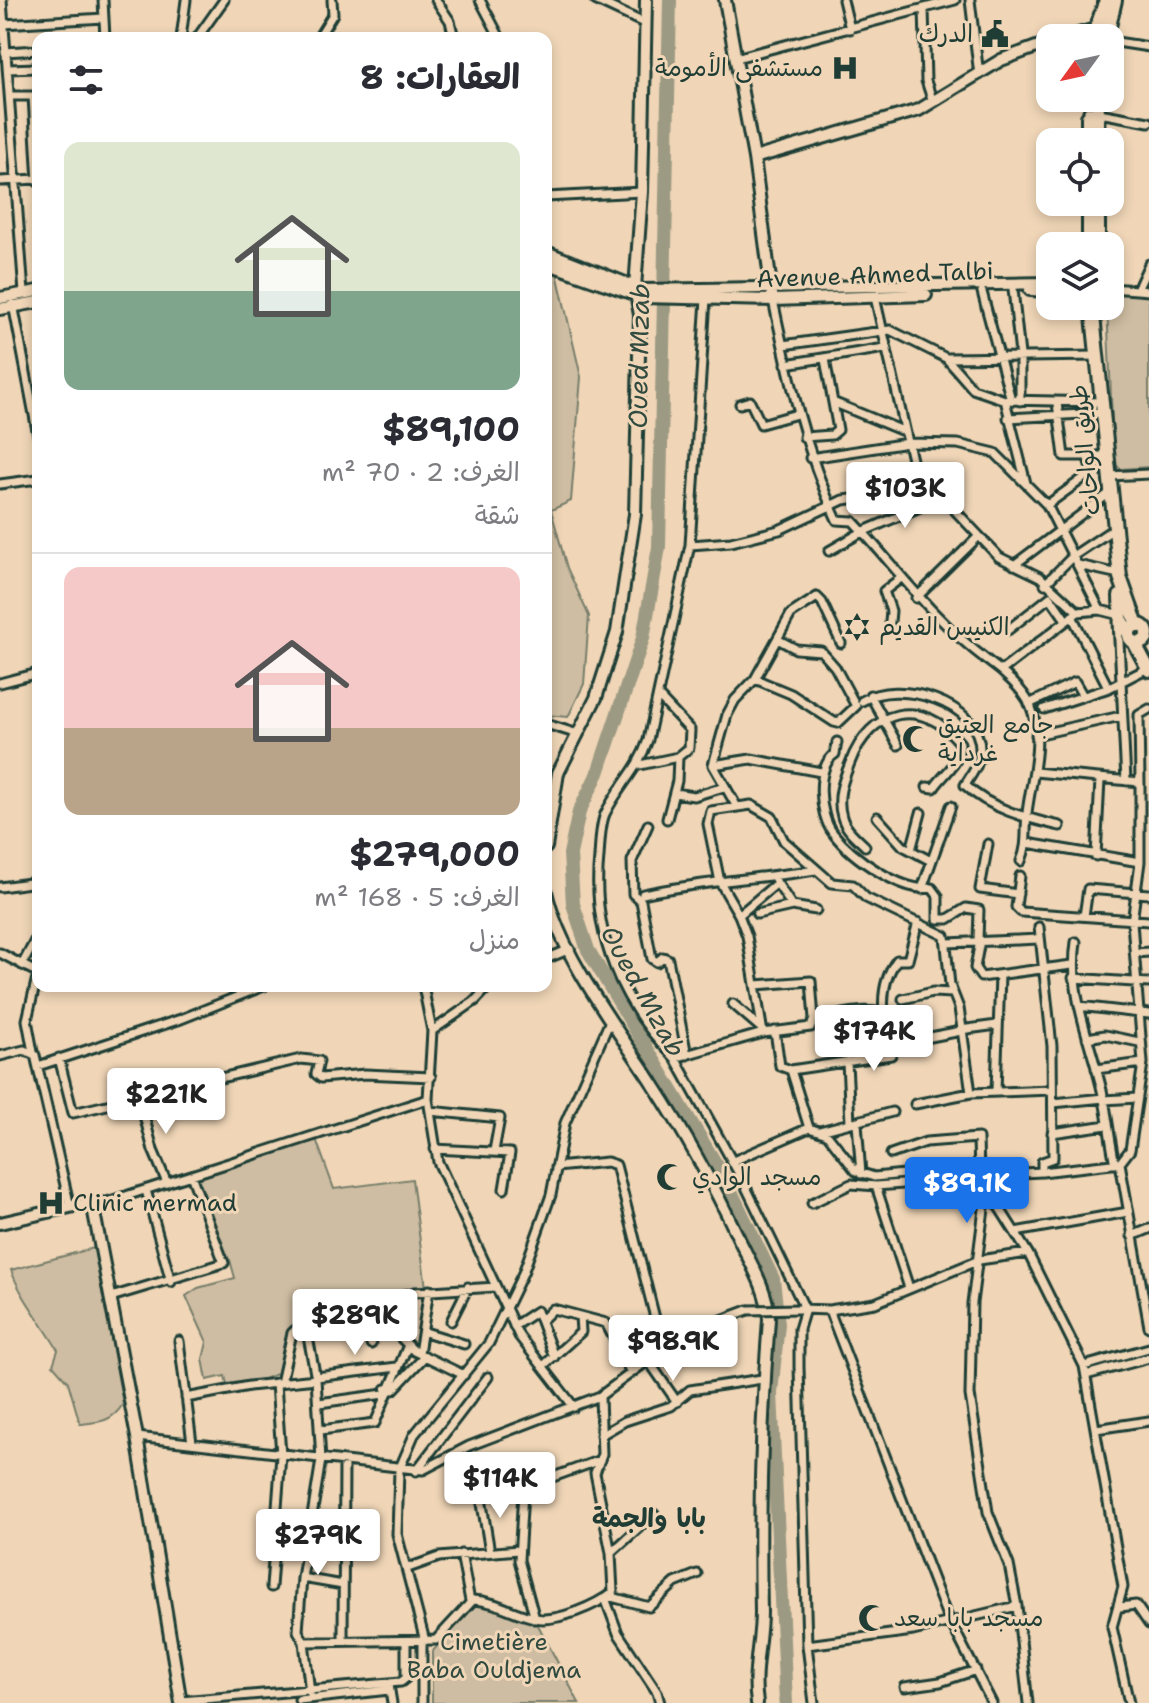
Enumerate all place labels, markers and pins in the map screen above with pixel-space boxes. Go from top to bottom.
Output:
place label: الدرك [919,18,973,50]
public building icon: الدرك [980,19,1010,49]
place label: مستشفى الأمومة [655,51,823,84]
hospital icon: مستشفى الأمومة [830,53,860,83]
pin: $103K [849,462,961,530]
place label: الكنيس القديم [879,611,1010,645]
synagogue icon: الكنيس القديم [842,612,872,642]
place label: جامع العتيق غرداية [938,709,1054,769]
mosque icon: جامع العتيق غرداية [901,724,931,754]
pin: $174K [818,1005,930,1073]
pin: $221K [110,1068,222,1136]
pin: $89.1K [902,1157,1032,1225]
place label: مسجد الوادي [692,1161,821,1194]
mosque icon: مسجد الوادي [655,1162,685,1192]
place label: Clinic mermad [73,1187,237,1219]
hospital icon: Clinic mermad [36,1188,66,1218]
pin: $289K [299,1289,411,1357]
pin: $98.9K [608,1315,738,1383]
pin: $114K [444,1452,556,1520]
pin: $279K [262,1509,374,1577]
place label: مسجد بابا سعد [894,1602,1043,1634]
mosque icon: مسجد بابا سعد [857,1603,887,1633]

